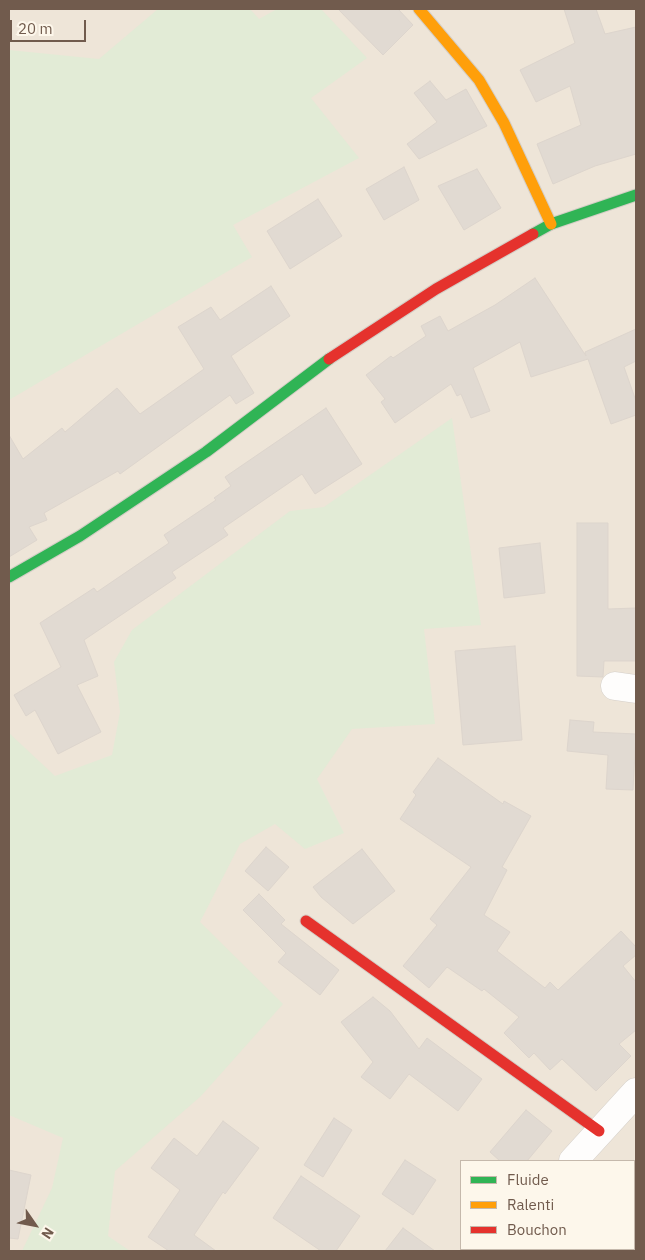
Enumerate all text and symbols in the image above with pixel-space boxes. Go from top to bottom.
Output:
scale bar [12,10,89,42]
text: 20 m [18,19,53,38]
legend [460,1160,635,1250]
text: Fluide [507,1170,549,1189]
text: Ralenti [507,1195,554,1214]
north arrow [10,1200,60,1250]
text: Bouchon [507,1220,567,1239]
text: N [37,1224,58,1242]

